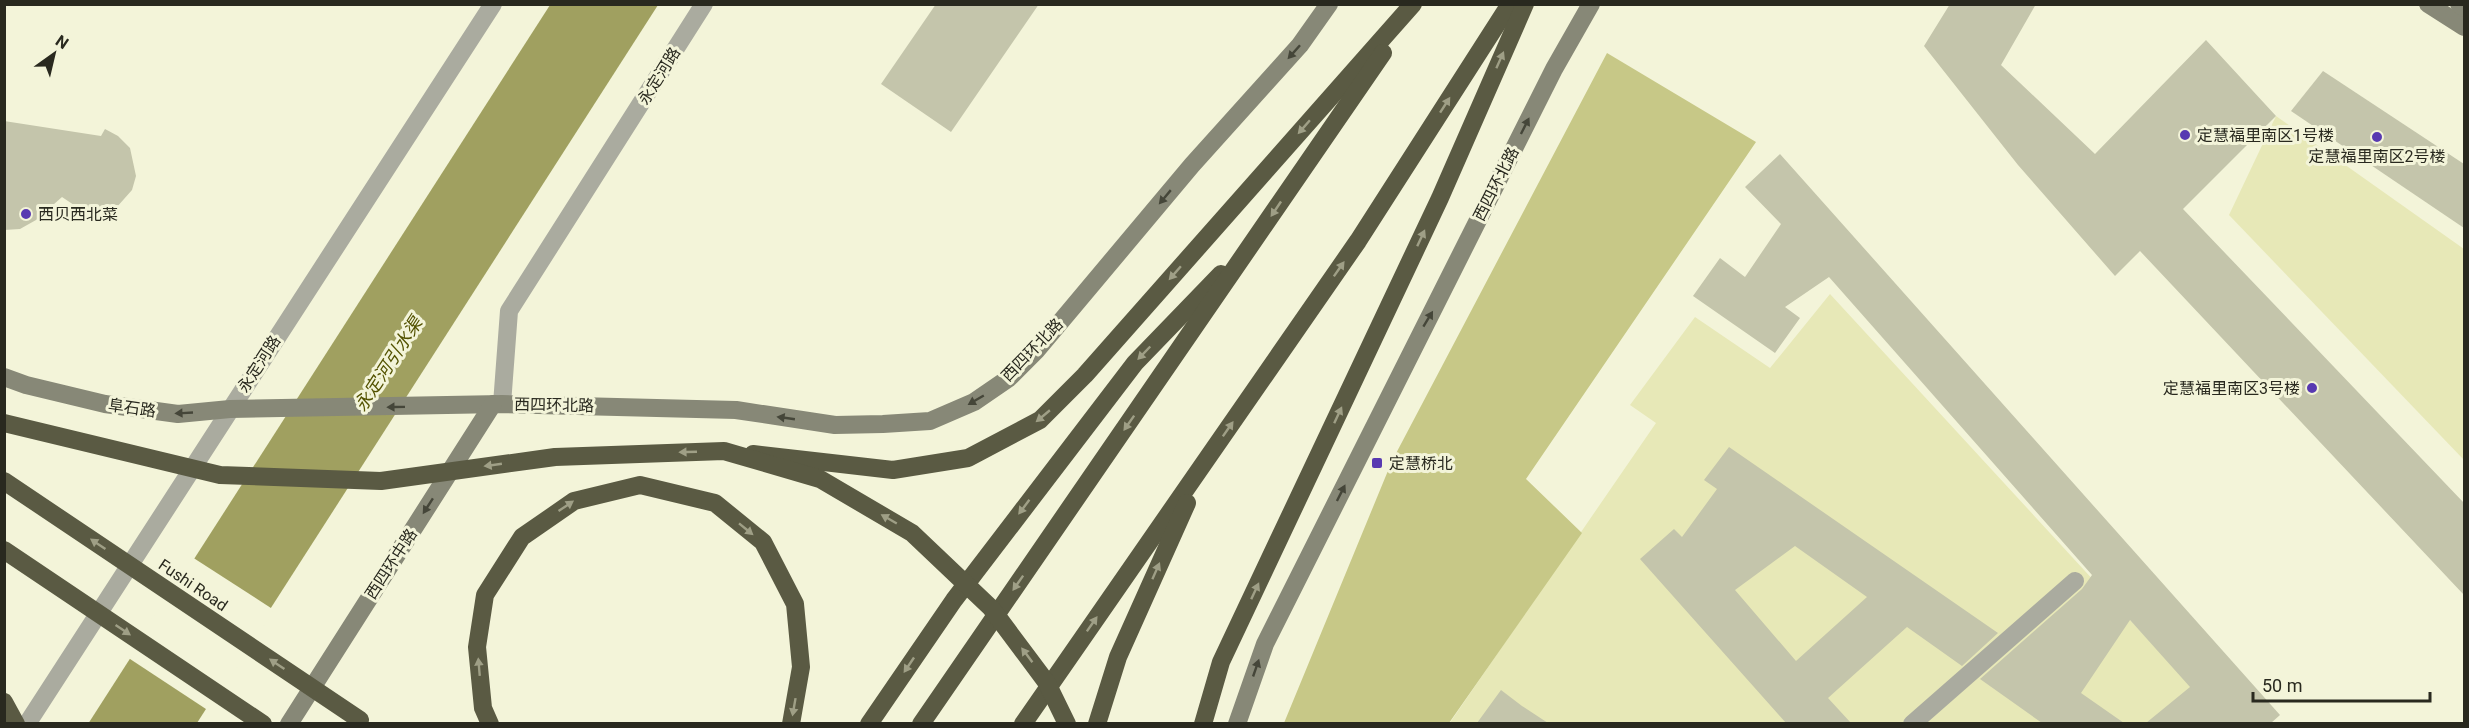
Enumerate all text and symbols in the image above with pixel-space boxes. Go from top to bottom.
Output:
north arrow [24,24,84,84]
text: N [52,31,72,53]
street label: 永定河路 [634,44,684,108]
one-way arrow [1287,44,1301,59]
one-way arrow [1496,52,1505,69]
one-way arrow [1439,98,1451,114]
one-way arrow [1521,117,1530,134]
one-way arrow [1298,119,1311,135]
place label: 定慧福里南区1号楼 [2197,126,2334,145]
marker: 定慧福里南区1号楼 [2178,128,2192,142]
marker: 定慧福里南区2号楼 [2370,130,2384,144]
street label: 西四环北路 [1469,144,1523,224]
place label: 定慧福里南区2号楼 [2309,147,2446,166]
one-way arrow [1158,189,1171,205]
one-way arrow [1271,201,1282,218]
place label: 西贝西北菜 [38,205,118,224]
marker: 西贝西北菜 [19,207,33,221]
one-way arrow [1416,230,1425,247]
one-way arrow [1333,261,1344,277]
one-way arrow [1169,265,1182,280]
water label: 永定河引水渠 [350,310,428,415]
one-way arrow [1423,310,1433,327]
street label: 西四环北路 [997,315,1067,385]
street label: 永定河路 [234,332,284,396]
one-way arrow [1137,346,1151,361]
place label: 定慧福里南区3号楼 [2163,379,2300,398]
marker: 定慧福里南区3号楼 [2305,381,2319,395]
street label: 阜石路 [107,395,157,421]
street label: 西四环北路 [514,395,594,415]
one-way arrow [968,395,984,406]
one-way arrow [387,402,406,412]
one-way arrow [1333,406,1342,423]
one-way arrow [174,408,193,417]
one-way arrow [1036,409,1051,422]
one-way arrow [776,413,795,422]
one-way arrow [1123,414,1135,430]
one-way arrow [1222,422,1234,438]
one-way arrow [678,448,697,457]
place label: 定慧桥北 [1389,454,1453,473]
marker: 定慧桥北 [1370,456,1384,470]
one-way arrow [484,461,503,470]
one-way arrow [1336,484,1346,501]
one-way arrow [423,498,434,514]
one-way arrow [558,500,574,512]
one-way arrow [1019,500,1031,515]
one-way arrow [881,514,897,525]
one-way arrow [738,522,754,535]
street label: 西四环中路 [361,525,421,603]
one-way arrow [90,538,106,550]
street label: Fushi Road [155,555,231,615]
one-way arrow [1151,562,1161,580]
one-way arrow [1012,574,1024,590]
one-way arrow [1250,583,1259,600]
one-way arrow [1086,616,1098,632]
one-way arrow [115,624,131,635]
one-way arrow [1021,648,1033,663]
one-way arrow [904,656,915,673]
one-way arrow [474,657,484,676]
one-way arrow [269,659,285,670]
one-way arrow [1252,659,1262,677]
scale bar [2253,665,2430,703]
text: 50 m [2262,675,2302,696]
one-way arrow [789,698,798,717]

